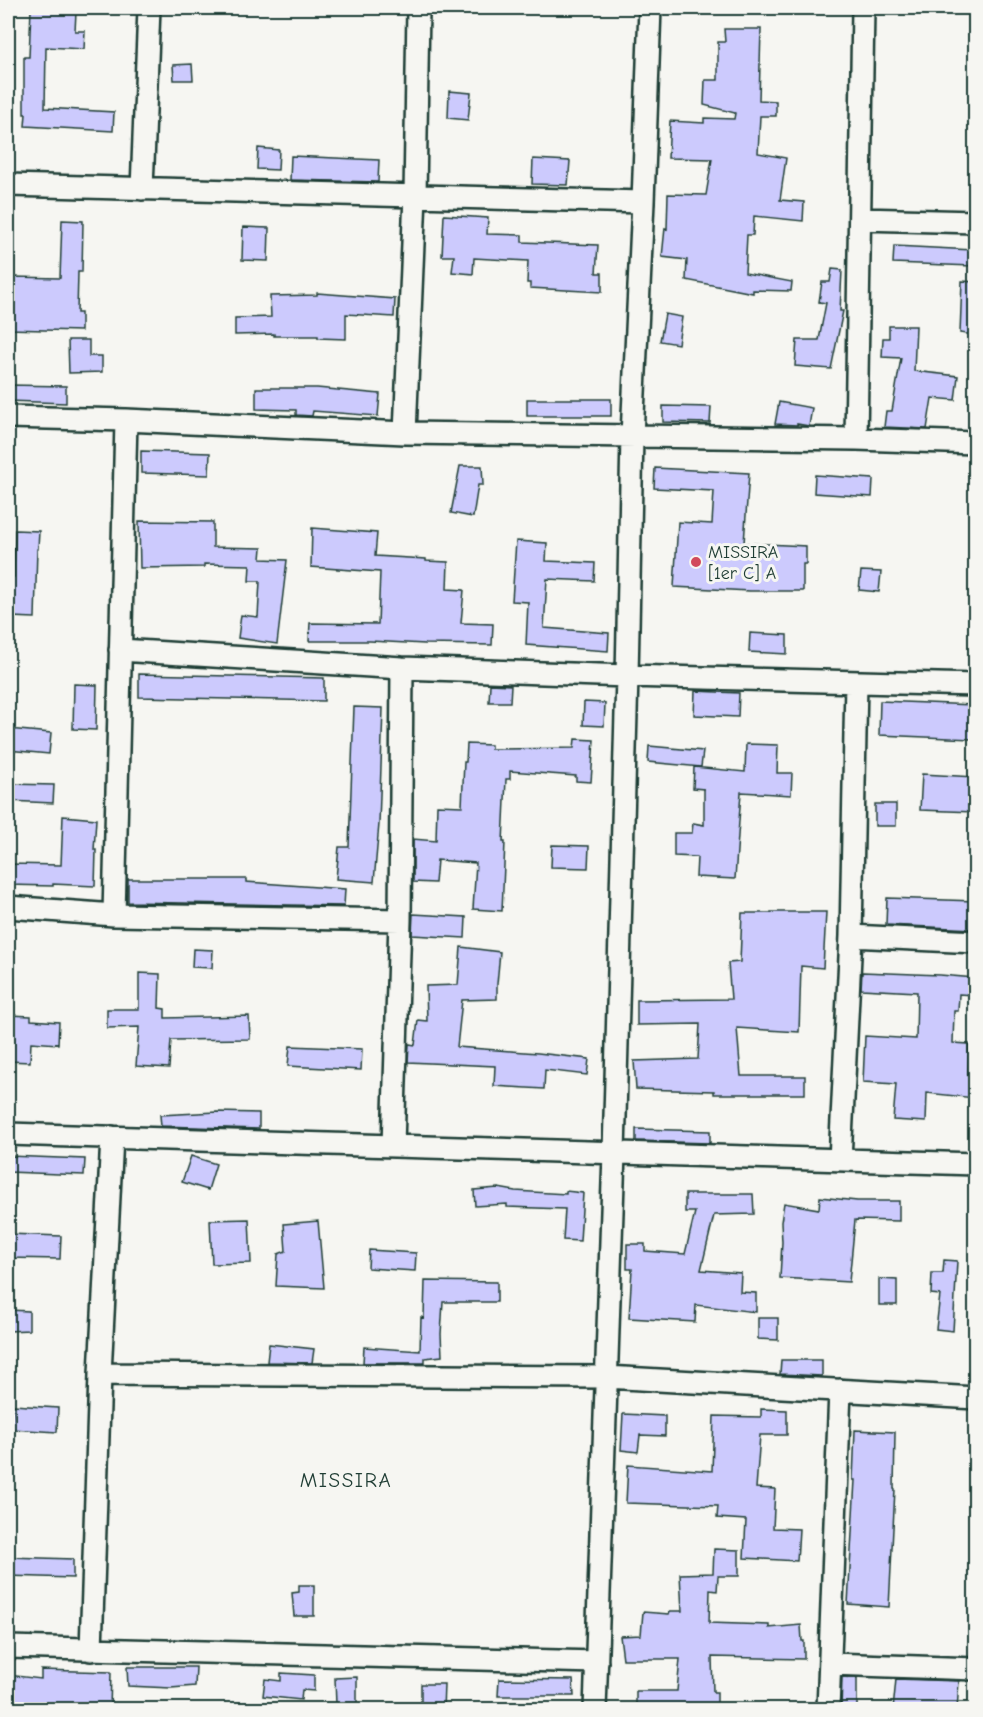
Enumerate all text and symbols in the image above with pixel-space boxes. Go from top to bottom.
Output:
place label: MISSIRA [1er C] A [708,542,778,584]
marker: MISSIRA [1er C] A [689,555,703,569]
district label: MISSIRA [300,1468,392,1492]

